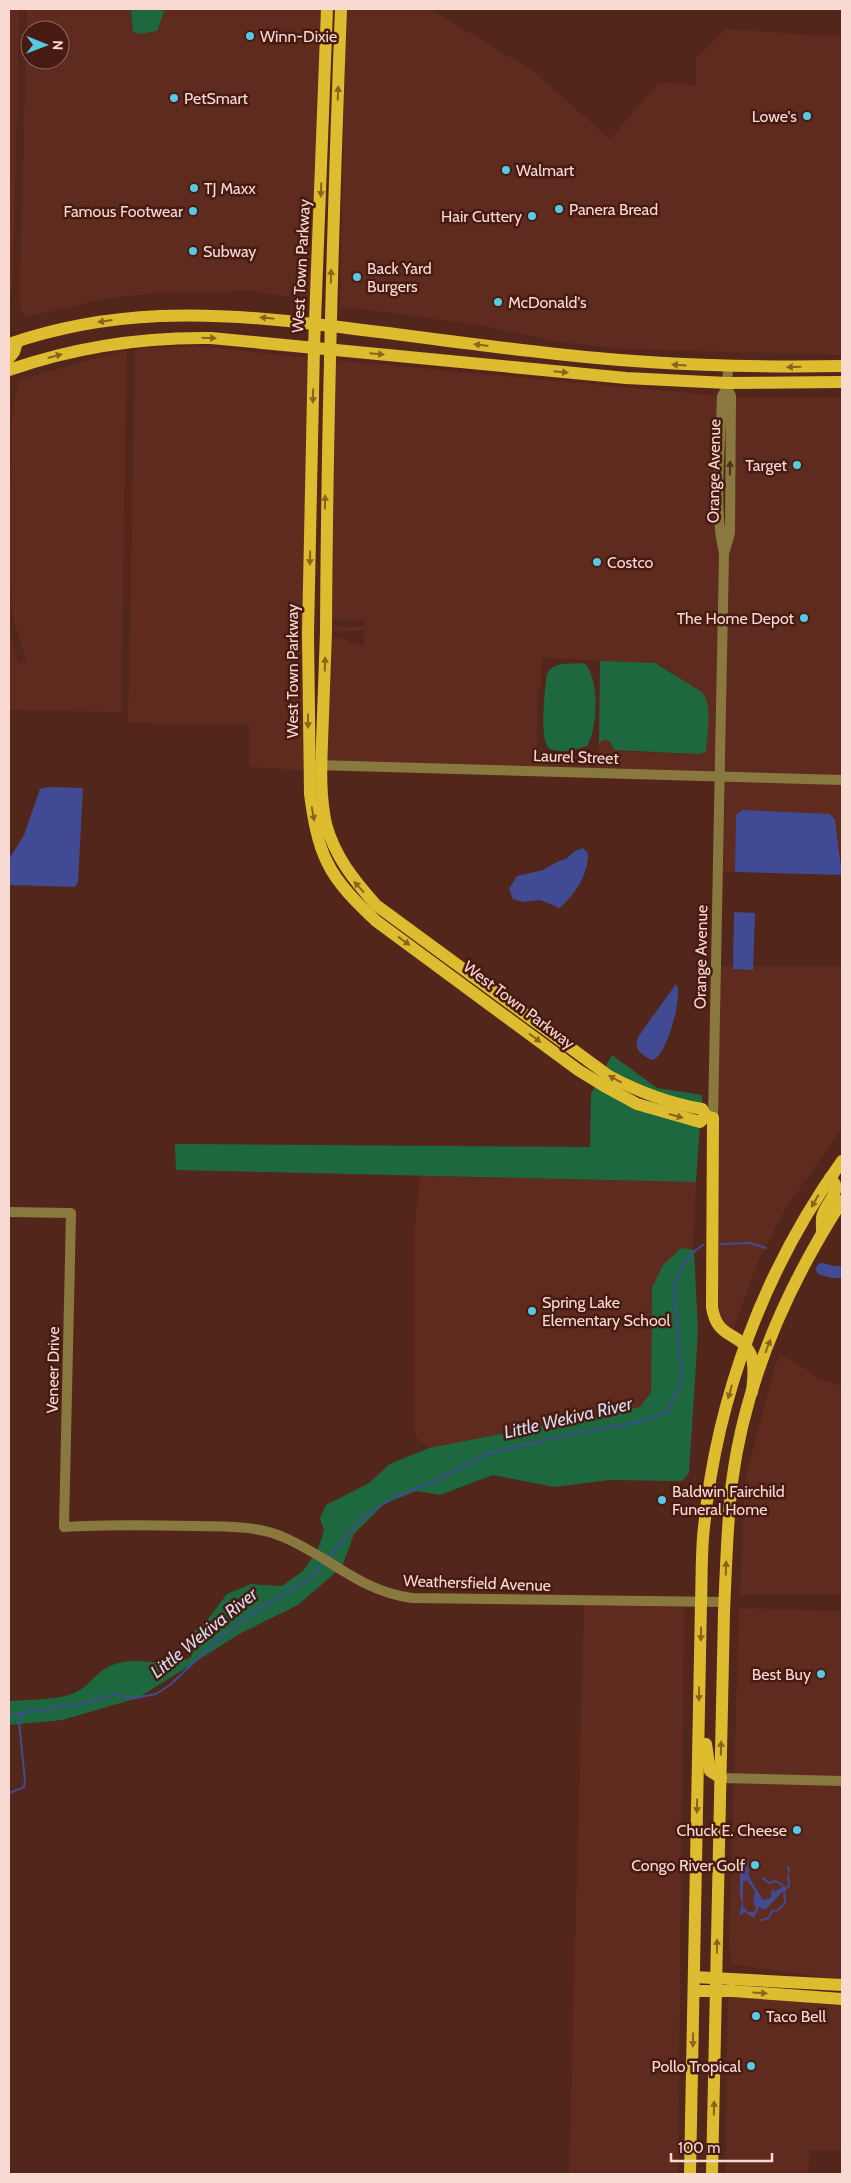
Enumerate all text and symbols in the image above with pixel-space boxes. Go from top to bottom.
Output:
north arrow [20,20,70,70]
place label: Winn-Dixie [260,27,337,46]
marker: Winn-Dixie [244,30,256,42]
text: N [49,40,67,50]
one-way arrow [334,85,342,101]
place label: PetSmart [184,89,249,108]
marker: PetSmart [168,92,180,104]
place label: Lowe's [752,107,797,126]
marker: Lowe's [801,110,813,122]
place label: Walmart [516,161,575,180]
marker: Walmart [500,164,512,176]
place label: TJ Maxx [204,179,256,198]
marker: TJ Maxx [188,182,200,194]
one-way arrow [316,182,324,198]
street label: West Town Parkway [288,198,314,334]
place label: Panera Bread [569,200,658,219]
place label: Famous Footwear [63,202,184,221]
marker: Panera Bread [553,203,565,215]
marker: Famous Footwear [187,205,199,217]
place label: Hair Cuttery [441,207,522,226]
marker: Hair Cuttery [526,210,538,222]
place label: Subway [203,242,256,261]
marker: Subway [187,245,199,257]
place label: Back Yard Burgers [367,259,432,296]
one-way arrow [327,268,335,284]
marker: Back Yard Burgers [351,271,363,283]
place label: McDonald's [508,293,587,312]
marker: McDonald's [492,296,504,308]
one-way arrow [258,314,274,322]
one-way arrow [96,317,112,325]
one-way arrow [202,334,218,342]
one-way arrow [473,341,489,349]
one-way arrow [369,350,385,358]
one-way arrow [48,351,63,359]
one-way arrow [671,360,687,368]
one-way arrow [785,363,801,371]
one-way arrow [553,368,569,376]
one-way arrow [309,388,317,404]
street label: Orange Avenue [704,419,724,523]
place label: Target [745,456,788,475]
marker: Target [791,459,803,471]
one-way arrow [727,460,735,476]
one-way arrow [321,494,329,510]
one-way arrow [305,550,313,566]
place label: Costco [607,553,654,572]
marker: Costco [591,556,603,568]
street label: West Town Parkway [283,604,302,738]
place label: The Home Depot [677,609,795,628]
marker: The Home Depot [798,612,810,624]
one-way arrow [321,656,329,672]
one-way arrow [304,713,312,729]
street label: Laurel Street [533,746,620,768]
one-way arrow [309,806,317,822]
one-way arrow [354,880,365,893]
street label: Orange Avenue [691,905,711,1009]
one-way arrow [397,936,410,947]
street label: West Town Parkway [460,957,578,1053]
one-way arrow [528,1032,541,1043]
one-way arrow [608,1074,621,1083]
one-way arrow [668,1112,683,1120]
one-way arrow [810,1195,819,1208]
place label: Spring Lake Elementary School [542,1293,670,1330]
marker: Spring Lake Elementary School [526,1305,538,1317]
street label: Veneer Drive [43,1326,63,1414]
one-way arrow [764,1338,772,1353]
one-way arrow [726,1385,734,1400]
water label: Little Wekiva River [502,1392,636,1443]
place label: Baldwin Fairchild Funeral Home [672,1482,785,1519]
marker: Baldwin Fairchild Funeral Home [656,1494,668,1506]
one-way arrow [722,1560,730,1576]
street label: Weathersfield Avenue [403,1571,551,1595]
water label: Little Wekiva River [146,1582,263,1683]
one-way arrow [697,1626,705,1642]
place label: Best Buy [752,1665,811,1684]
marker: Best Buy [815,1668,827,1680]
one-way arrow [695,1686,703,1702]
one-way arrow [718,1740,726,1756]
one-way arrow [693,1799,701,1815]
place label: Chuck E. Cheese [677,1821,787,1840]
marker: Chuck E. Cheese [791,1824,803,1836]
place label: Congo River Golf [631,1856,746,1875]
marker: Congo River Golf [749,1859,761,1871]
one-way arrow [713,1937,721,1953]
one-way arrow [753,1989,769,1997]
place label: Taco Bell [766,2007,826,2026]
marker: Taco Bell [750,2010,762,2022]
one-way arrow [689,2032,697,2048]
place label: Pollo Tropical [652,2057,741,2076]
marker: Pollo Tropical [745,2060,757,2072]
one-way arrow [710,2100,718,2116]
scale bar [671,2130,772,2162]
text: 100 m [678,2139,720,2157]

